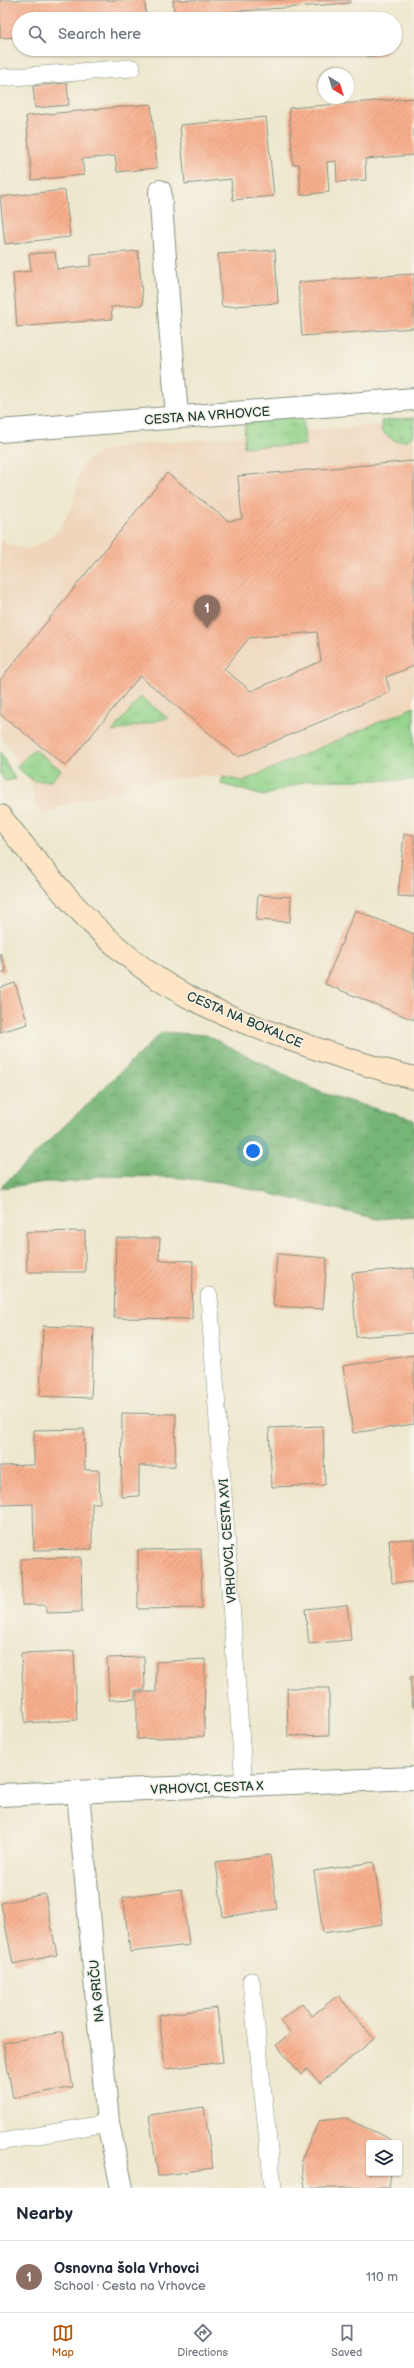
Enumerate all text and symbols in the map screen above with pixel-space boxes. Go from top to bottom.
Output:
search box [12,12,402,56]
icon: search [26,23,48,45]
text: Search here [58,25,141,44]
north arrow [318,68,354,104]
street label: CESTA NA VRHOVCE [144,404,271,428]
pin: 1 [194,595,220,628]
street label: CESTA NA BOKALCE [184,988,306,1052]
your location [243,1141,263,1161]
street label: VRHOVCI, CESTA XVI [216,1478,240,1604]
street label: VRHOVCI, CESTA X [150,1778,265,1798]
street label: NA GRIČU [85,1959,108,2023]
map controls [366,2140,402,2176]
button: layers [366,2140,402,2176]
text: Nearby [16,2204,73,2224]
text: Osnovna šola Vrhovci [54,2259,199,2278]
text: 1 [26,2269,32,2285]
text: 110 m [366,2269,398,2285]
text: School · Cesta na Vrhovce [54,2278,206,2294]
tab: Map [52,2322,74,2359]
tab: Directions [177,2322,228,2359]
tab: Saved [331,2322,362,2359]

